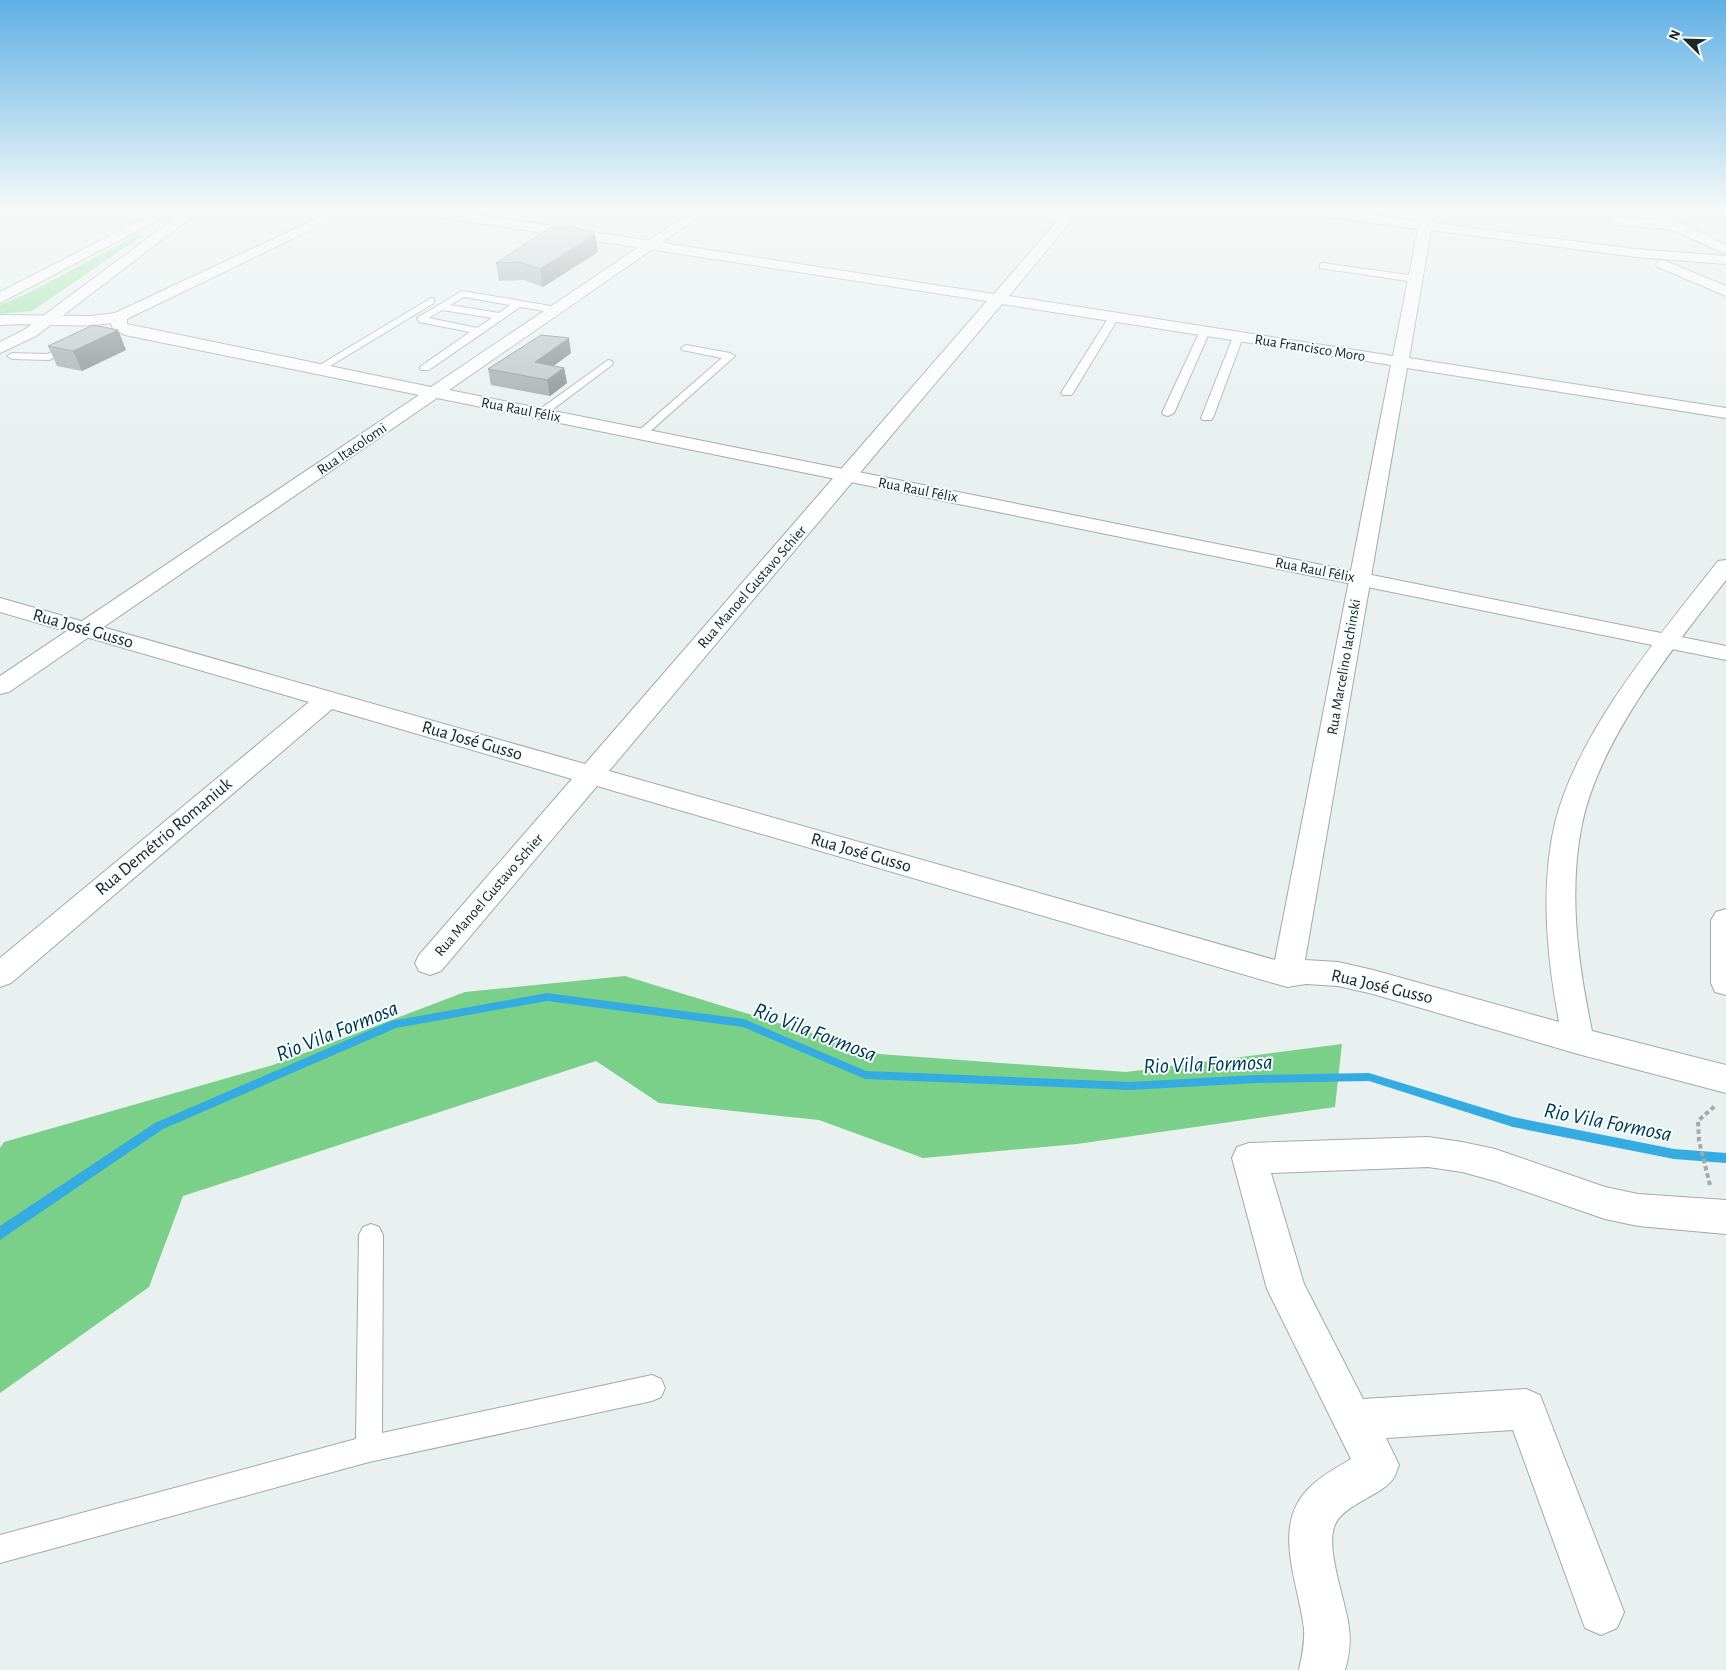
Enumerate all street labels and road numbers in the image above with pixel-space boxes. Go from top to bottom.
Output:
street label: Rua Francisco Moro [1254,332,1366,364]
street label: Rua Raul Félix [480,395,562,425]
street label: Rua Itacolomi [315,420,389,478]
street label: Rua Raul Félix [877,475,959,505]
street label: Rua Manoel Gustavo Schier [695,523,809,651]
street label: Rua Raul Félix [1274,555,1356,585]
street label: Rua Marcelino Iachinski [1325,598,1363,736]
street label: Rua José Gusso [31,606,136,652]
street label: Rua José Gusso [420,718,525,764]
street label: Rua Demétrio Romaniuk [92,774,236,899]
street label: Rua José Gusso [809,830,914,876]
street label: Rua Manoel Gustavo Schier [432,831,546,959]
street label: Rua José Gusso [1329,967,1435,1007]

